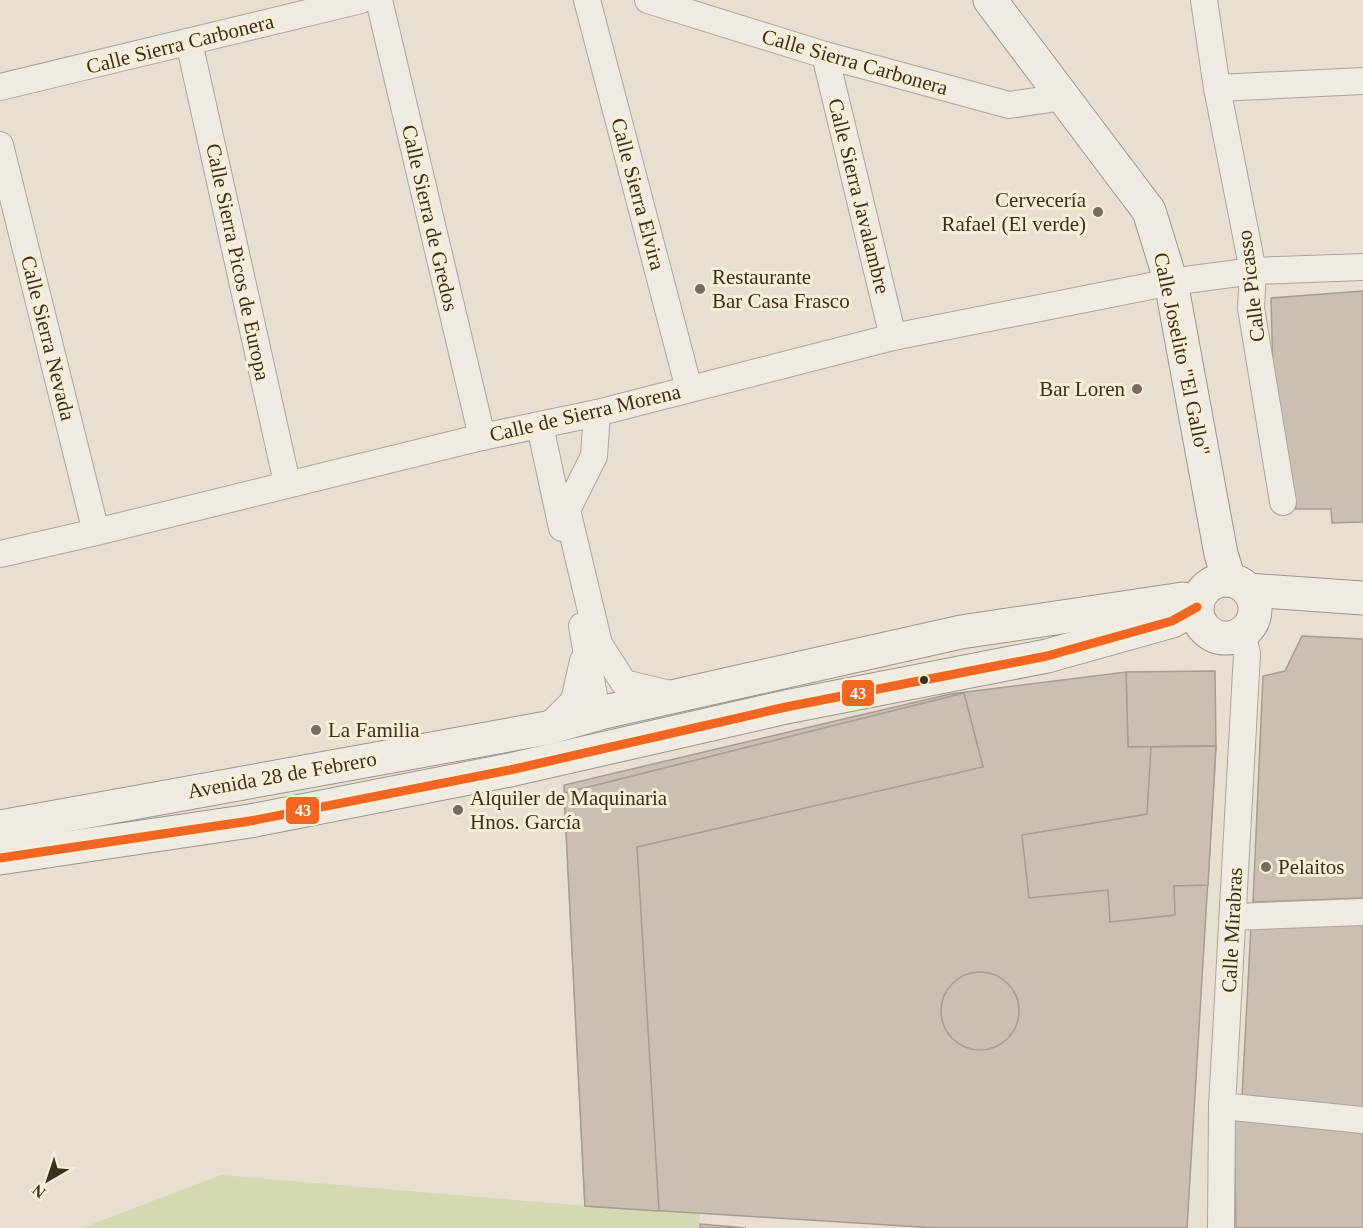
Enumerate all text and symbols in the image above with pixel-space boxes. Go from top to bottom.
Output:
street label: Calle Sierra Carbonera [84,9,277,79]
street label: Calle Sierra Carbonera [759,24,951,100]
street label: Calle Sierra Javalambre [823,96,895,296]
street label: Calle Sierra Elvira [606,115,670,273]
street label: Calle Sierra de Gredos [397,122,463,314]
street label: Calle Sierra Picos de Europa [201,141,275,383]
place label: Cervecería Rafael (El verde) [941,188,1087,236]
marker: Cervecería Rafael (El verde) [1091,205,1105,219]
street label: Calle Picasso [1232,229,1270,343]
street label: Calle Joselito "El Gallo" [1149,250,1215,458]
street label: Calle Sierra Nevada [16,253,80,424]
place label: Restaurante Bar Casa Frasco [712,265,850,313]
marker: Restaurante Bar Casa Frasco [693,282,707,296]
place label: Bar Loren [1039,377,1125,401]
street label: Calle de Sierra Morena [487,379,684,447]
marker: Bar Loren [1130,382,1144,396]
unlabelled marker [918,674,930,686]
line badge: 43 [841,679,875,707]
text: 43 [850,685,866,702]
place label: La Familia [328,718,420,742]
marker: La Familia [309,723,323,737]
street label: Avenida 28 de Febrero [186,747,378,803]
place label: Alquiler de Maquinaria Hnos. García [470,786,668,834]
line badge: 43 [285,796,320,825]
text: 43 [295,802,311,819]
marker: Alquiler de Maquinaria Hnos. García [451,803,465,817]
place label: Pelaitos [1278,855,1345,879]
marker: Pelaitos [1259,860,1273,874]
street label: Calle Mirabras [1217,867,1247,993]
north arrow [18,1150,78,1210]
text: N [29,1181,49,1202]

